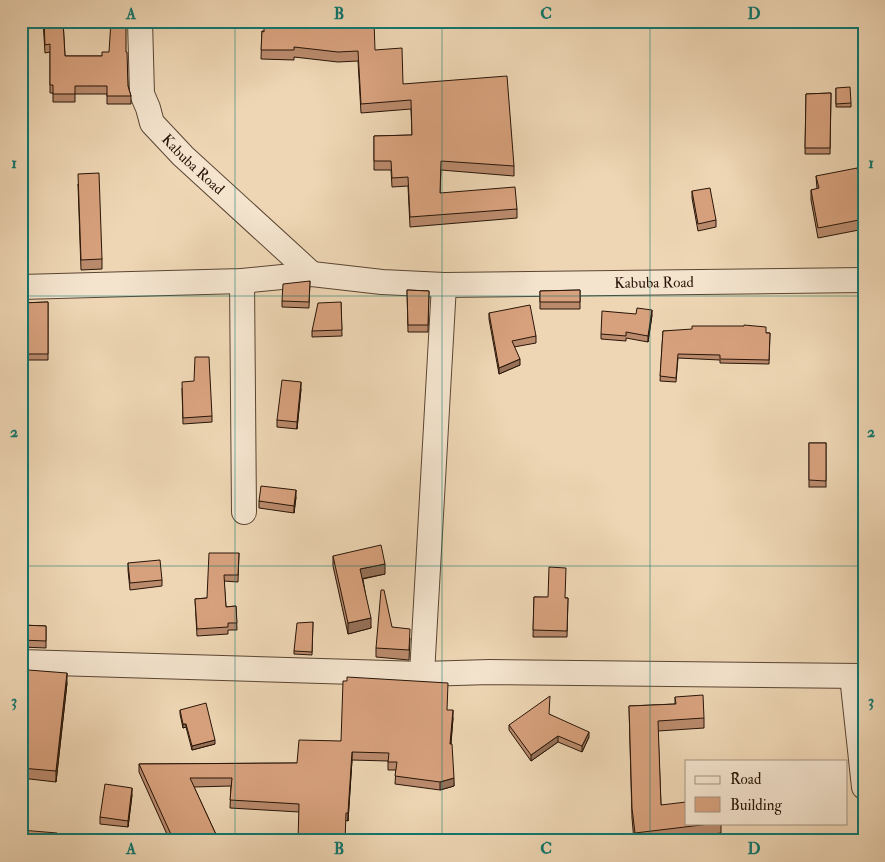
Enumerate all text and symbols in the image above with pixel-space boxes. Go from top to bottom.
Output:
text: A [125,4,137,24]
text: B [334,4,344,24]
text: C [540,4,552,24]
text: D [747,4,761,24]
street label: Kabuba Road [157,130,229,199]
text: 1 [11,153,17,173]
text: 1 [868,153,874,173]
street label: Kabuba Road [614,273,695,293]
text: 2 [10,422,18,442]
text: 2 [867,422,875,442]
text: 3 [11,691,17,711]
text: 3 [868,691,874,711]
legend [685,760,848,824]
text: Road [730,770,762,789]
text: Building [730,796,782,815]
text: A [125,839,137,859]
text: B [334,839,344,859]
text: C [540,839,552,859]
text: D [747,839,761,859]

